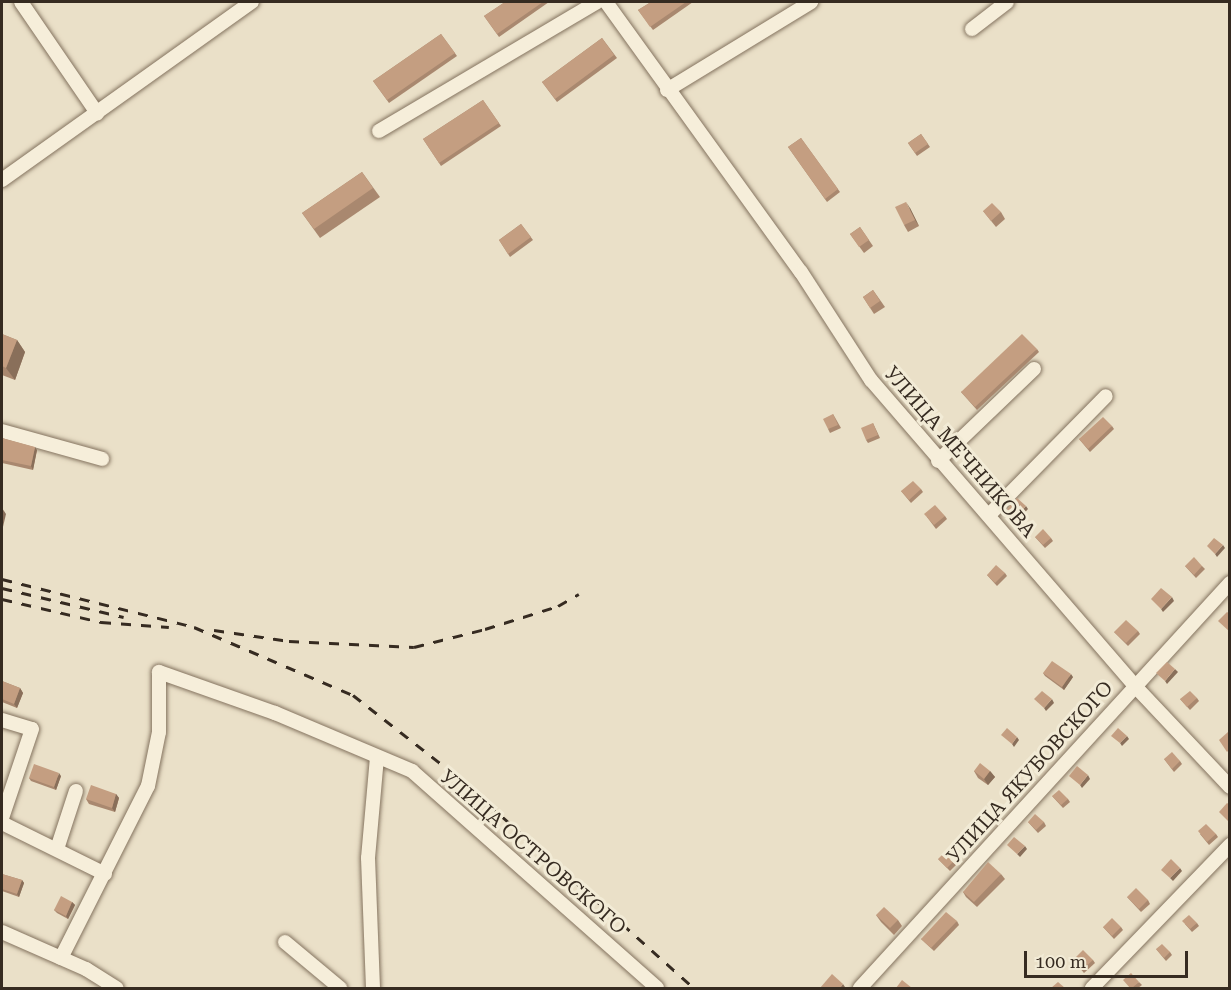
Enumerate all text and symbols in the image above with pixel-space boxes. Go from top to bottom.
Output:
street label: УЛИЦА МЕЧНИКОВА [879,362,1041,542]
street label: УЛИЦА ЯКУБОВСКОГО [942,676,1118,868]
street label: УЛИЦА ОСТРОВСКОГО [435,765,631,939]
scale bar [1027,939,1190,977]
text: 100 m [1035,951,1086,972]

